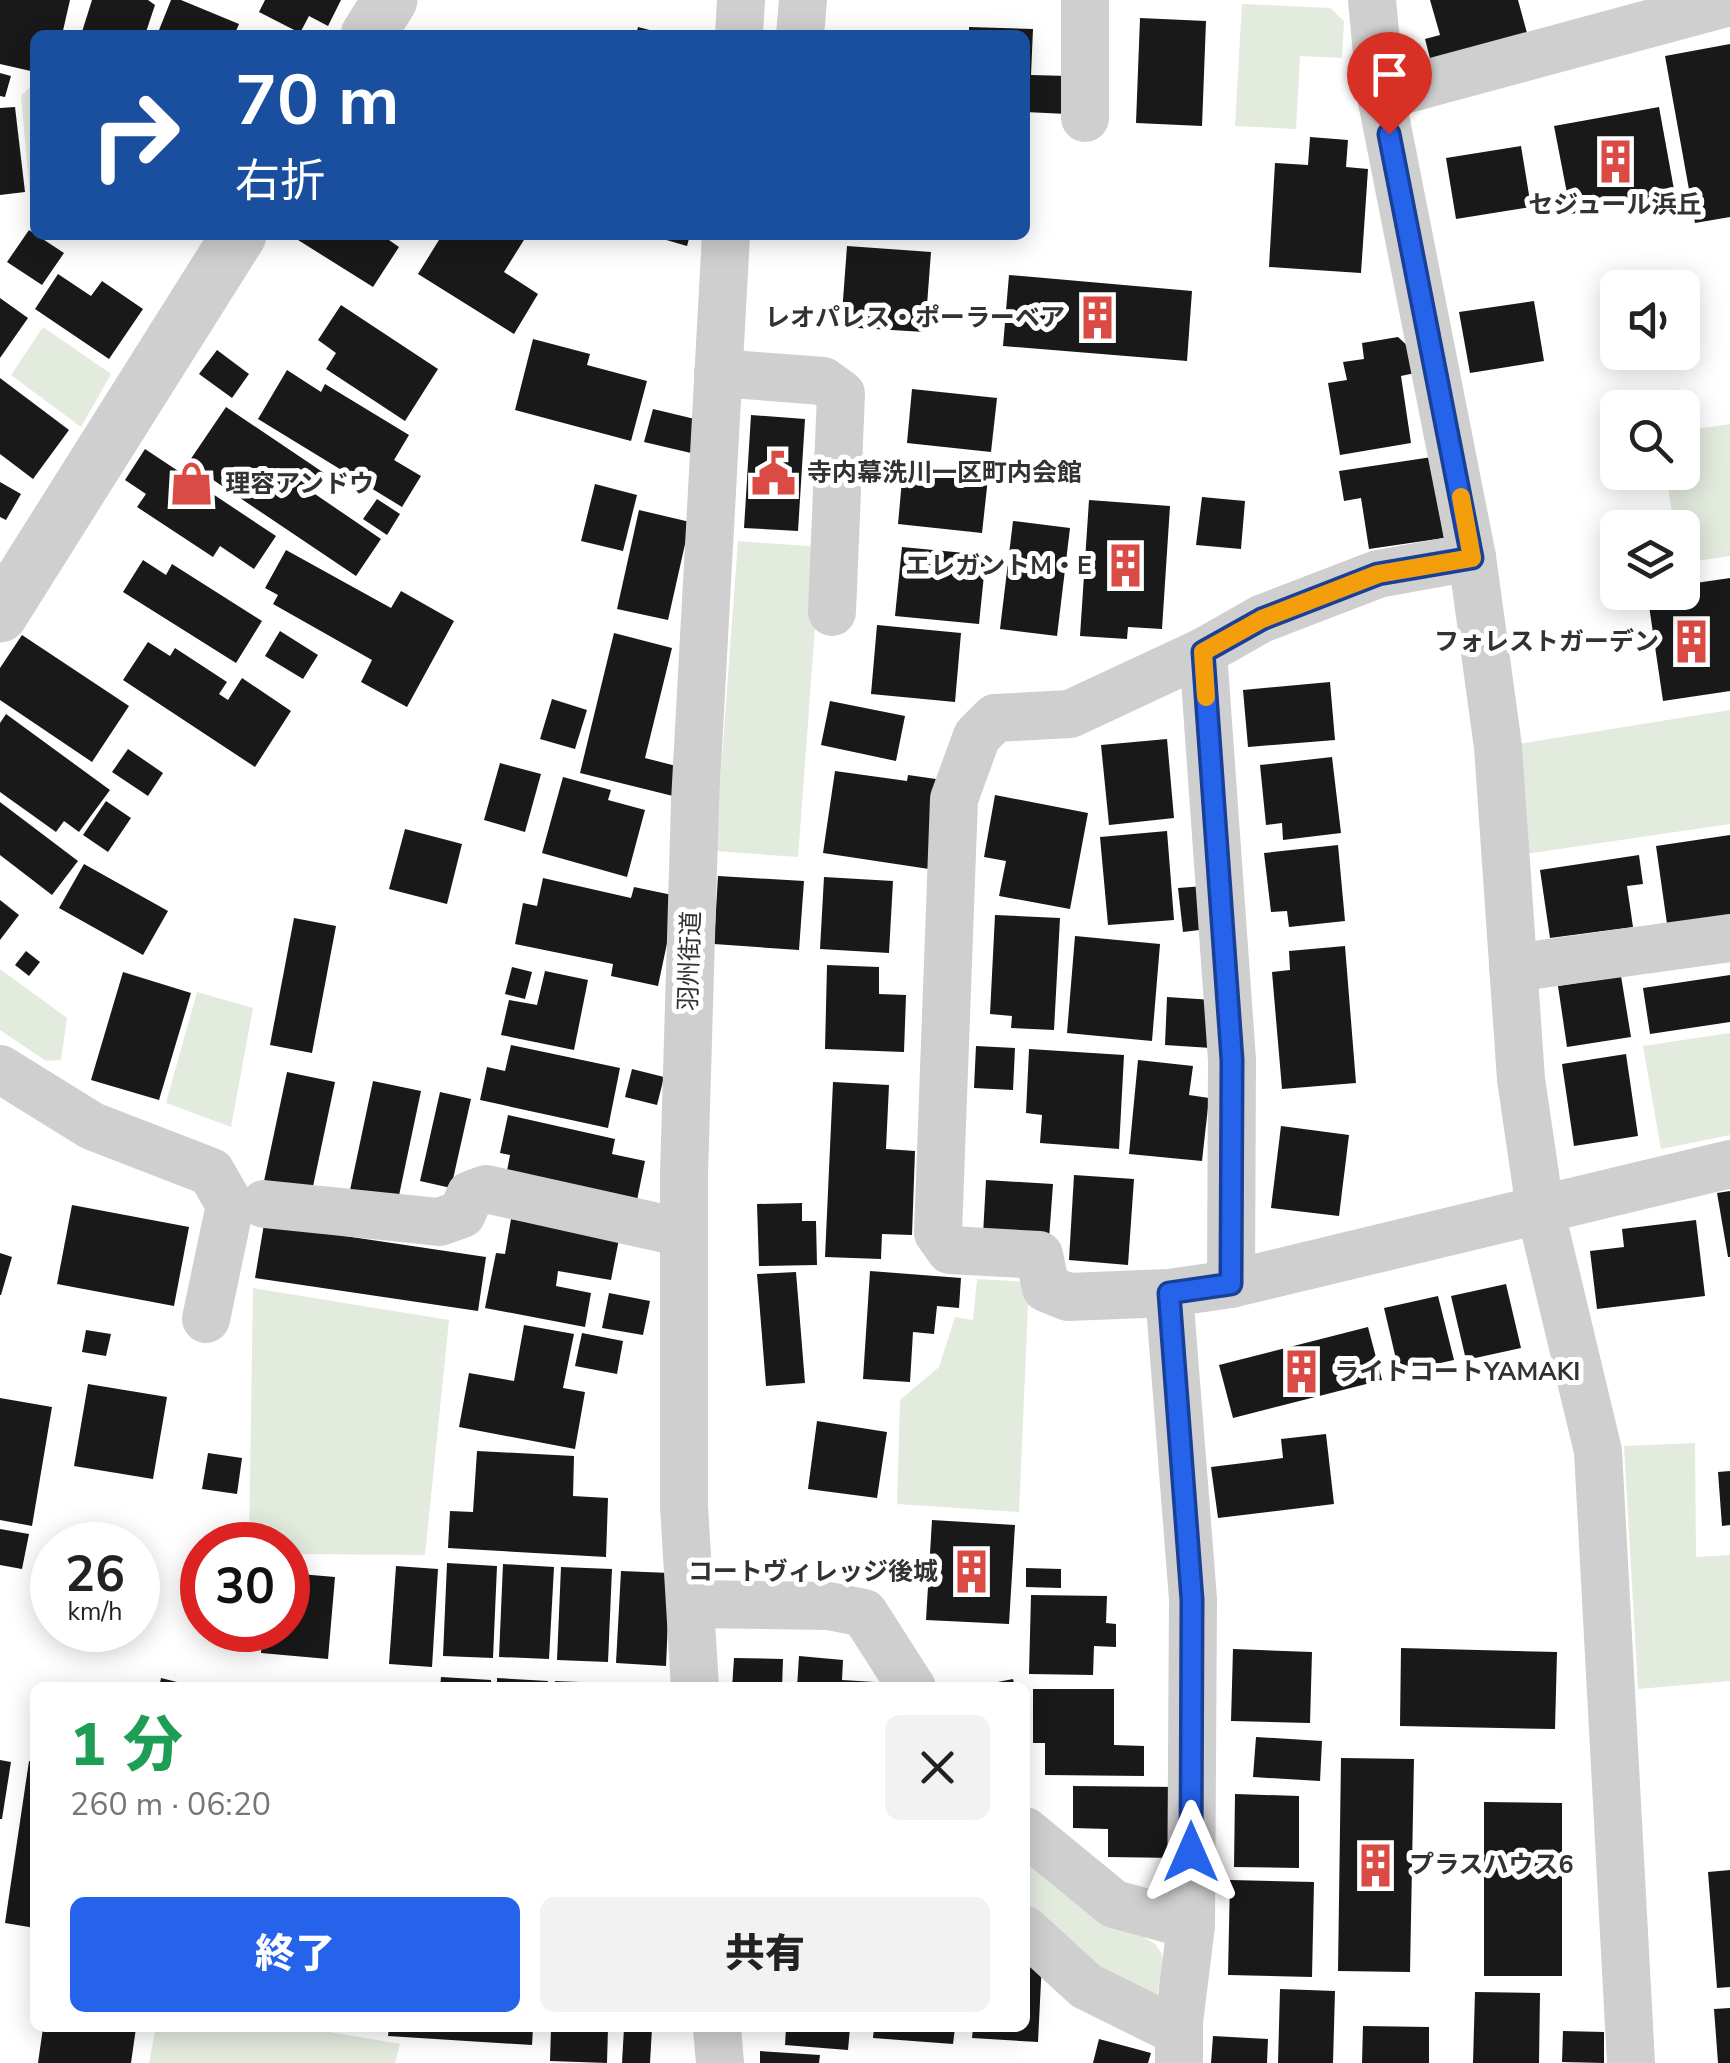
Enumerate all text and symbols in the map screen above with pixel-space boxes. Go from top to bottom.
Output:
pin [1347,32,1432,135]
icon: arrive [1362,47,1417,102]
text: 70 m [235,53,399,149]
icon: right [70,70,200,200]
building icon: セジュール浜丘 [1591,137,1639,185]
text: 右折 [235,151,325,212]
place label: セジュール浜丘 [1528,188,1702,222]
map controls [1600,270,1700,610]
button: sound [1600,270,1700,370]
building icon: レオパレス・ポーラーベア [1074,294,1122,342]
place label: レオパレス・ポーラーベア [765,301,1065,335]
button: search [1600,390,1700,490]
public building icon: 寺内幕洗川一区町内会館 [750,449,798,497]
place label: 寺内幕洗川一区町内会館 [807,456,1082,490]
shop icon: 理容アンドウ [168,460,216,508]
place label: 理容アンドウ [225,467,374,501]
button: layers [1600,510,1700,610]
building icon: エレガントM・E [1101,542,1149,590]
place label: エレガントM・E [905,549,1092,583]
building icon: フォレストガーデン [1668,618,1716,666]
place label: フォレストガーデン [1434,625,1659,659]
street label: 羽州街道 [671,910,709,1012]
building icon: ライトコートYAMAKI [1277,1348,1325,1396]
place label: ライトコートYAMAKI [1334,1355,1580,1389]
speed limit sign: 30 [180,1522,310,1652]
text: 26 [65,1540,125,1609]
building icon: コートヴィレッジ後城 [947,1548,995,1596]
place label: コートヴィレッジ後城 [688,1555,938,1589]
text: km/h [67,1595,123,1629]
text: 1 分 [70,1704,183,1786]
button: close [885,1715,990,1820]
text: 260 m · 06:20 [70,1783,271,1826]
position arrow [1139,1800,1243,1904]
building icon: プラスハウス6 [1352,1841,1400,1889]
place label: プラスハウス6 [1409,1848,1574,1882]
button: 終了 [70,1897,520,2012]
button: 共有 [540,1897,990,2012]

